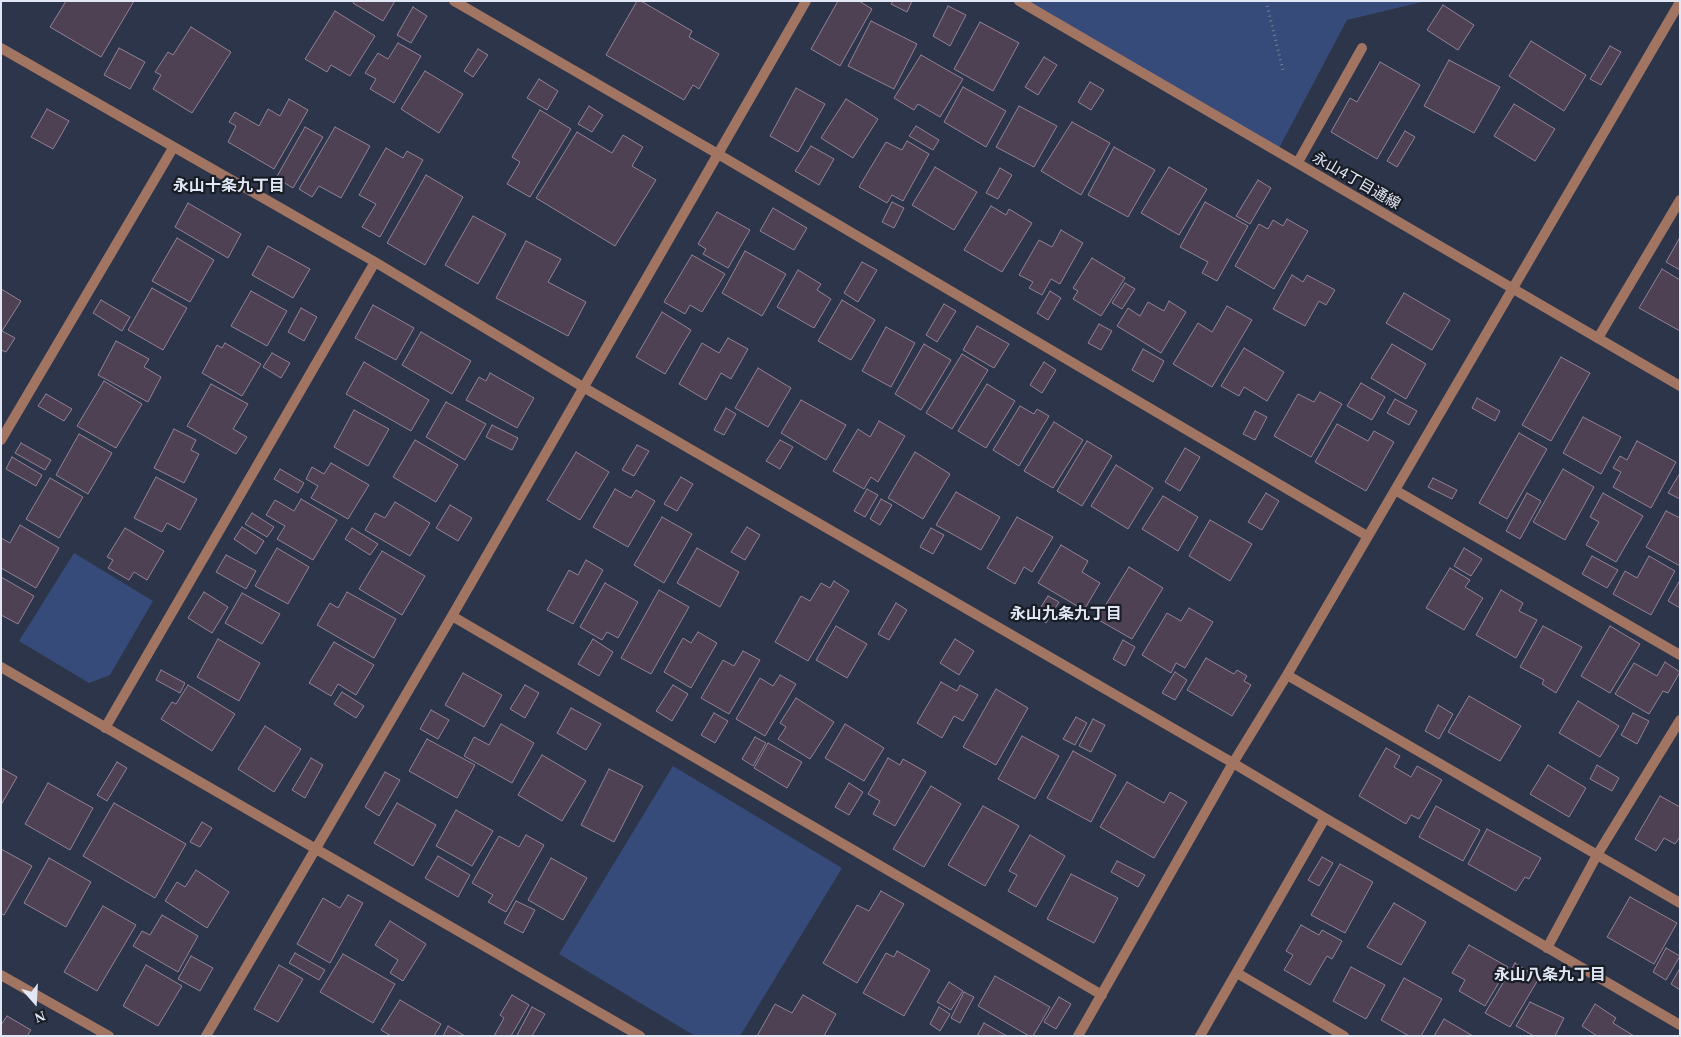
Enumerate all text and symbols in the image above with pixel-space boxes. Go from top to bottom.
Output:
street label: 永山4丁目通線 [1310,148,1404,212]
district label: 永山十条九丁目 [173,175,285,195]
district label: 永山九条九丁目 [1010,603,1122,623]
district label: 永山八条九丁目 [1494,964,1606,984]
north arrow [10,977,60,1027]
text: N [33,1008,47,1025]

